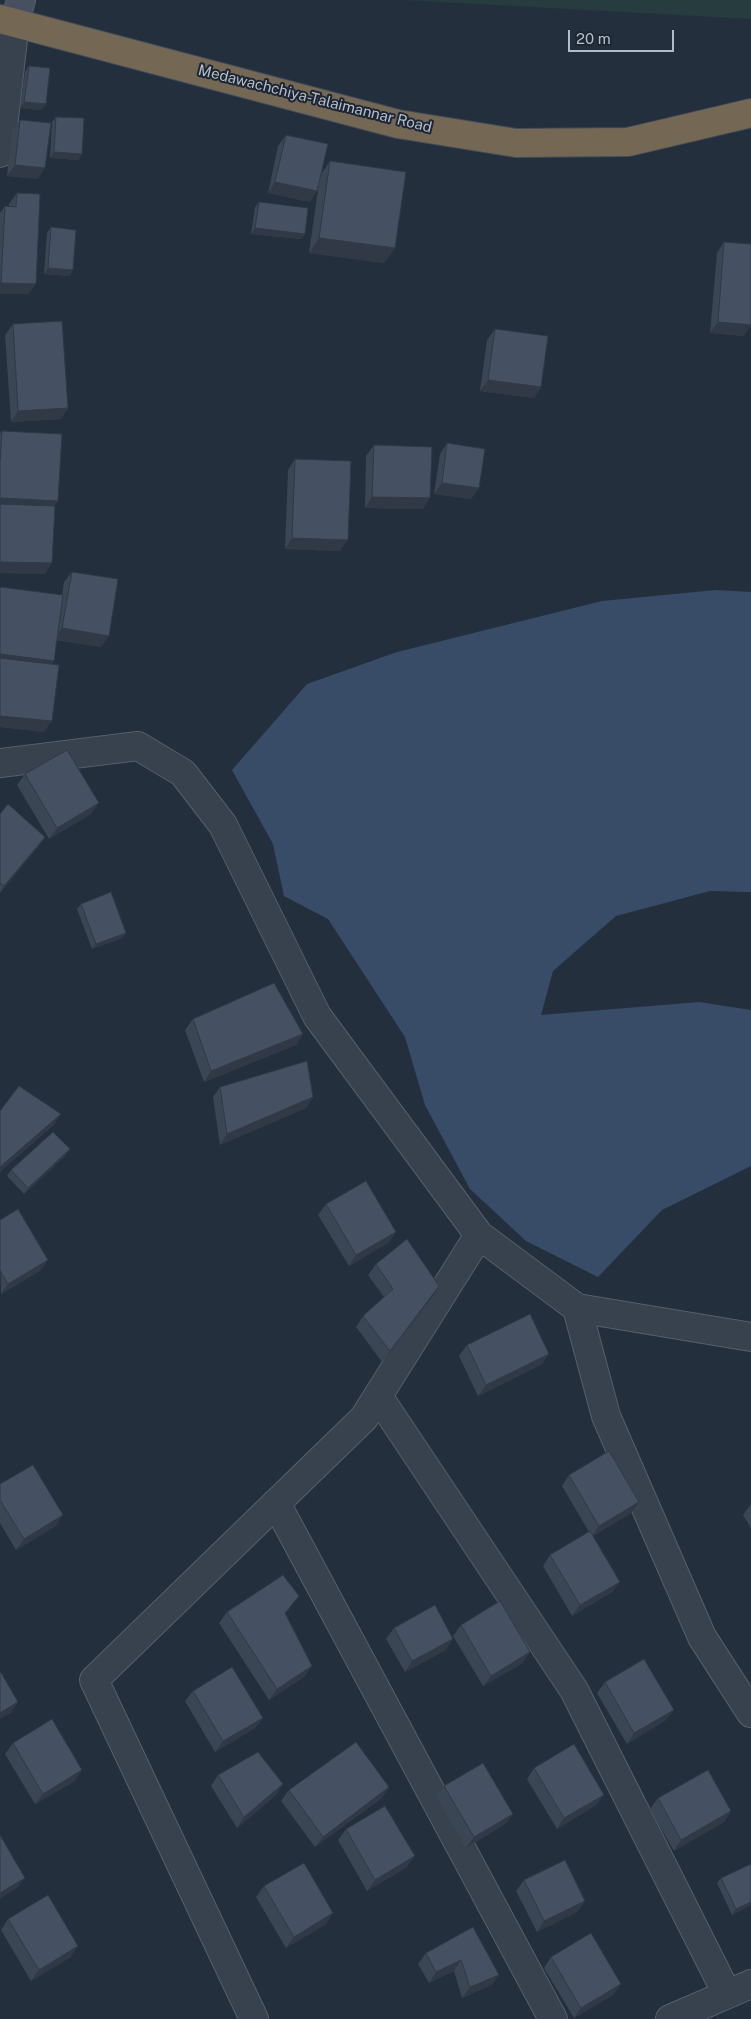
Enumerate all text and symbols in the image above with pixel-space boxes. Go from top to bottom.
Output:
scale bar [571,20,677,52]
text: 20 m [576,30,611,47]
street label: Medawachchiya-Talaimannar Road [196,61,434,137]

